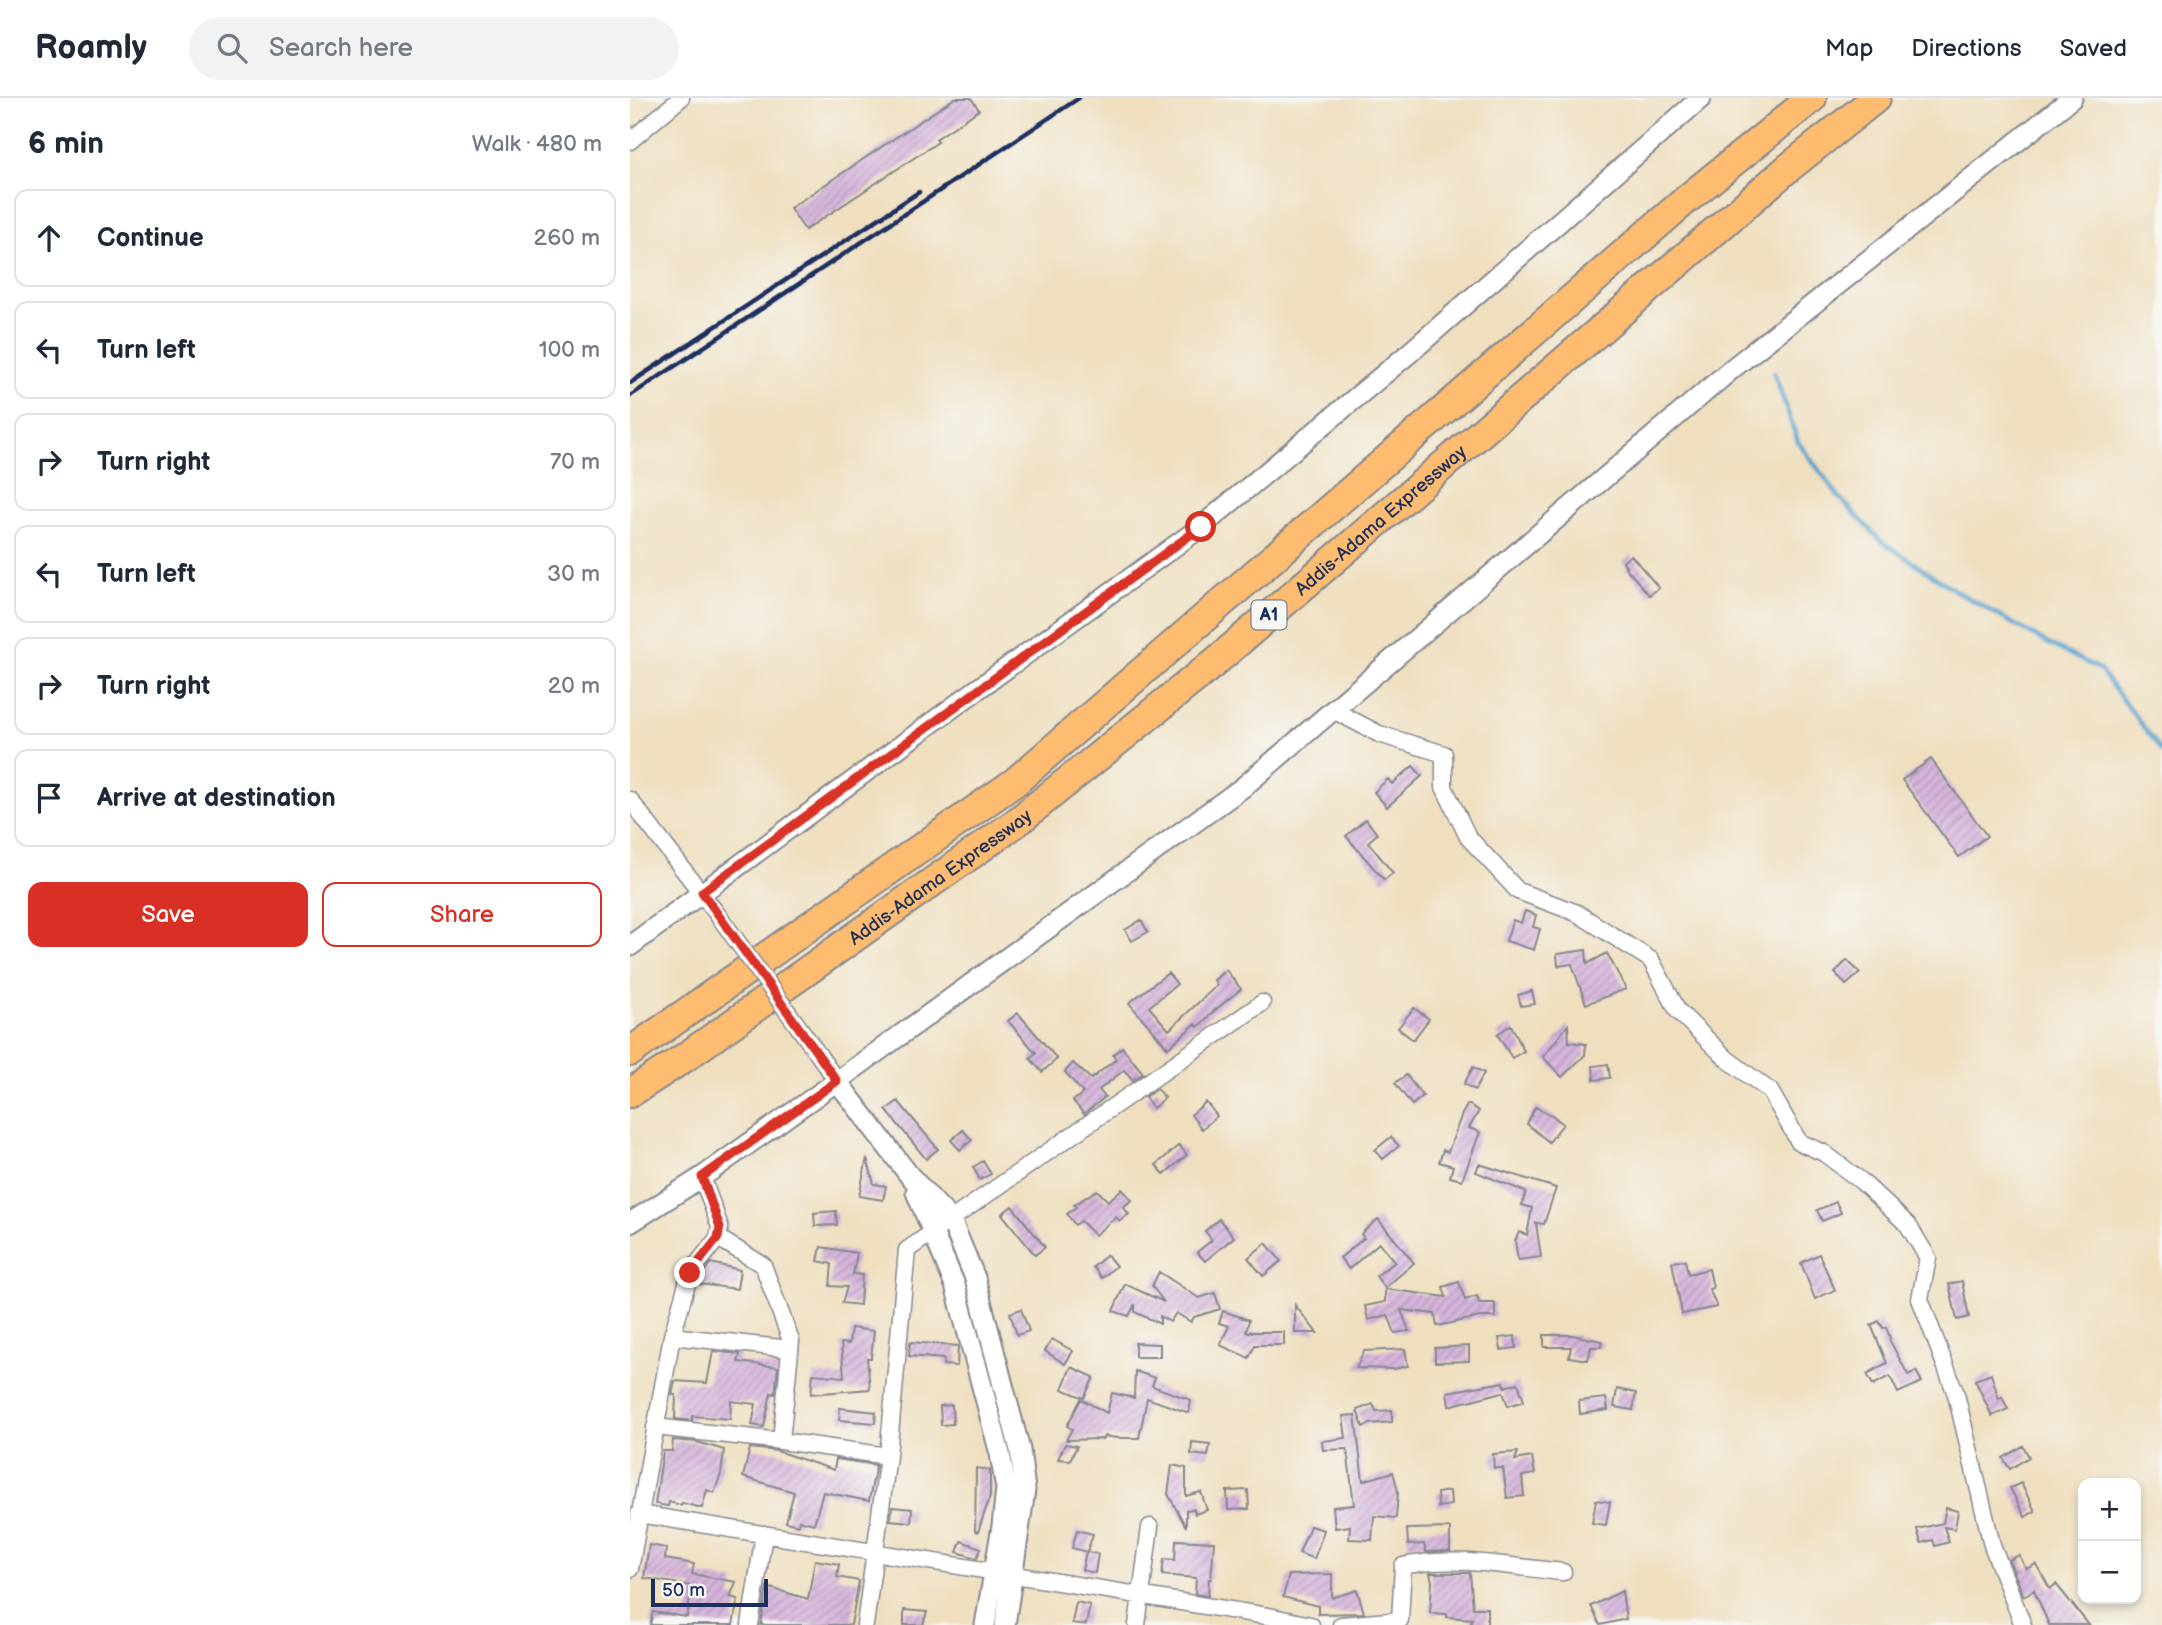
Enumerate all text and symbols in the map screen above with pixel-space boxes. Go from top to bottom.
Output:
search box [189,17,679,80]
text: Roamly [35,28,147,68]
icon: search [213,29,251,67]
text: Search here [269,33,413,64]
text: Map [1825,34,1873,63]
text: Directions [1911,34,2022,63]
text: Saved [2060,34,2127,63]
text: 6 min [28,126,104,162]
text: Walk · 480 m [472,130,602,158]
icon: ahead [30,219,68,257]
text: Continue [97,223,204,254]
text: 260 m [534,224,600,252]
icon: left [30,331,68,369]
text: Turn left [97,335,196,366]
text: 100 m [539,336,600,364]
street label: Addis-Adama Expressway [1291,440,1472,601]
icon: right [30,443,68,481]
text: Turn right [97,447,210,478]
text: 70 m [550,448,600,476]
route start [1185,511,1216,542]
icon: left [30,555,68,593]
text: Turn left [97,559,196,590]
text: 30 m [547,560,600,588]
road number: A1 [1252,601,1286,630]
icon: right [30,667,68,705]
text: Turn right [97,671,210,702]
text: 20 m [548,672,600,700]
icon: arrive [30,779,68,817]
text: Arrive at destination [97,783,336,814]
street label: Addis-Adama Expressway [845,805,1037,951]
button: Save [28,882,308,947]
button: Share [322,882,602,947]
route end [674,1257,705,1288]
map controls [2078,1478,2141,1604]
button: + [2078,1478,2141,1541]
button: − [2078,1541,2141,1604]
scale bar [651,1576,768,1608]
text: 50 m [662,1579,705,1602]

